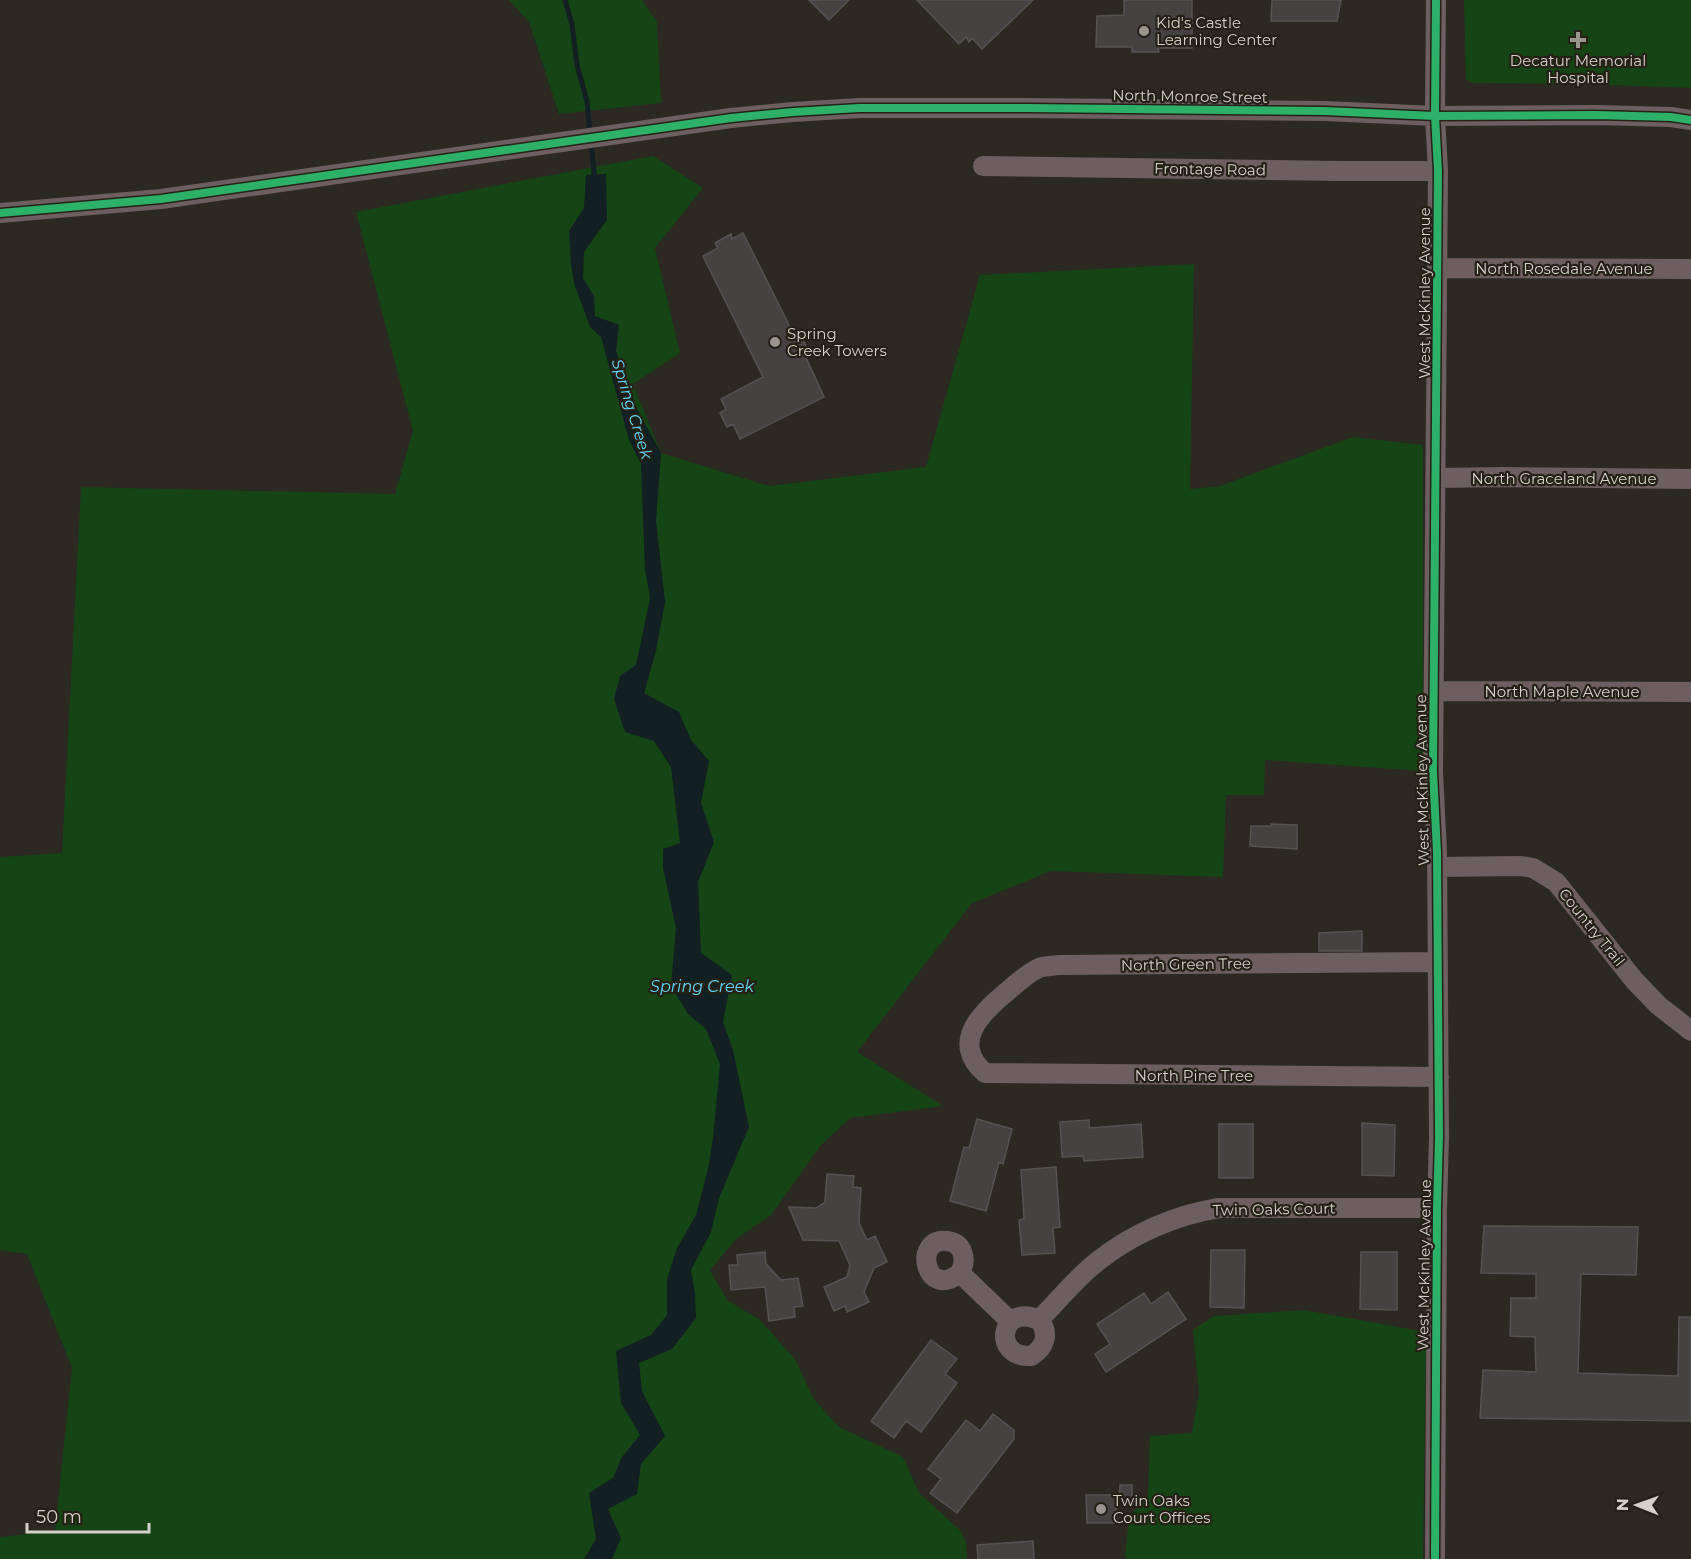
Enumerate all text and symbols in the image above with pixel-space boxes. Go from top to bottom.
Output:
place label: Kid's Castle Learning Center [1156,13,1277,49]
marker: Kid's Castle Learning Center [1137,24,1151,38]
marker: Decatur Memorial Hospital [1569,31,1587,49]
place label: Decatur Memorial Hospital [1510,51,1646,87]
street label: North Monroe Street [1112,85,1268,107]
street label: Frontage Road [1154,159,1266,179]
street label: West McKinley Avenue [1415,207,1434,379]
street label: North Rosedale Avenue [1475,259,1653,278]
place label: Spring Creek Towers [787,324,887,360]
marker: Spring Creek Towers [768,335,782,349]
water label: Spring Creek [608,357,657,463]
street label: North Graceland Avenue [1472,469,1656,488]
street label: North Maple Avenue [1485,682,1639,701]
street label: West McKinley Avenue [1411,694,1433,866]
street label: Country Trail [1555,884,1629,970]
street label: North Green Tree [1121,953,1251,975]
water label: Spring Creek [650,977,755,996]
street label: North Pine Tree [1135,1066,1253,1085]
street label: West McKinley Avenue [1413,1179,1435,1351]
street label: Twin Oaks Court [1212,1198,1336,1220]
north arrow [1607,1475,1667,1535]
place label: Twin Oaks Court Offices [1113,1491,1211,1527]
scale bar [27,1496,148,1534]
text: N [1613,1498,1632,1511]
marker: Twin Oaks Court Offices [1094,1502,1108,1516]
text: 50 m [36,1506,82,1528]

